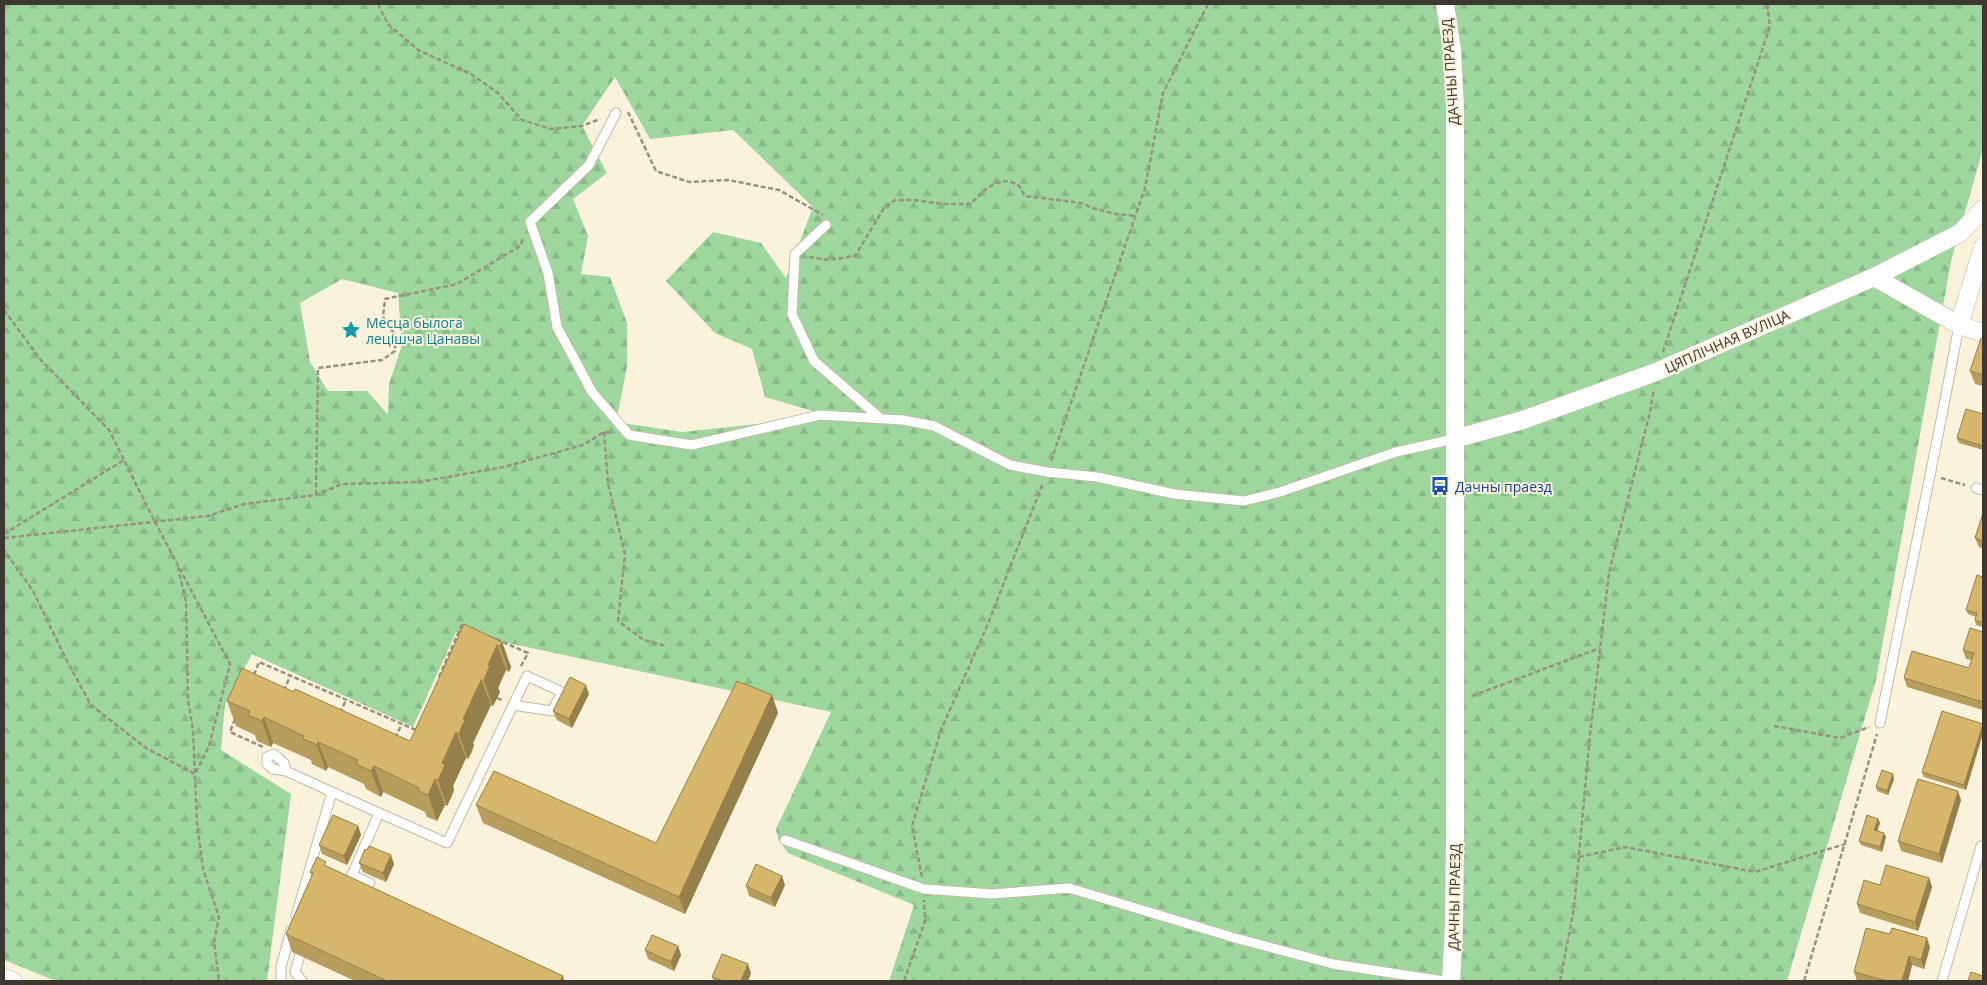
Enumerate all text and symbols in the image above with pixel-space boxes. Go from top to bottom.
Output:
street label: ДАЧНЫ ПРАЕЗД [1437,18,1463,126]
street label: ЦЯПЛІЧНАЯ ВУЛІЦА [1661,305,1793,377]
place label: Месца былога лецішча Цанавы [366,313,480,348]
place icon: Месца былога лецішча Цанавы [340,319,362,341]
bus stop icon: Дачны праезд [1429,475,1451,497]
place label: Дачны праезд [1455,477,1552,496]
street label: ДАЧНЫ ПРАЕЗД [1444,843,1464,951]

